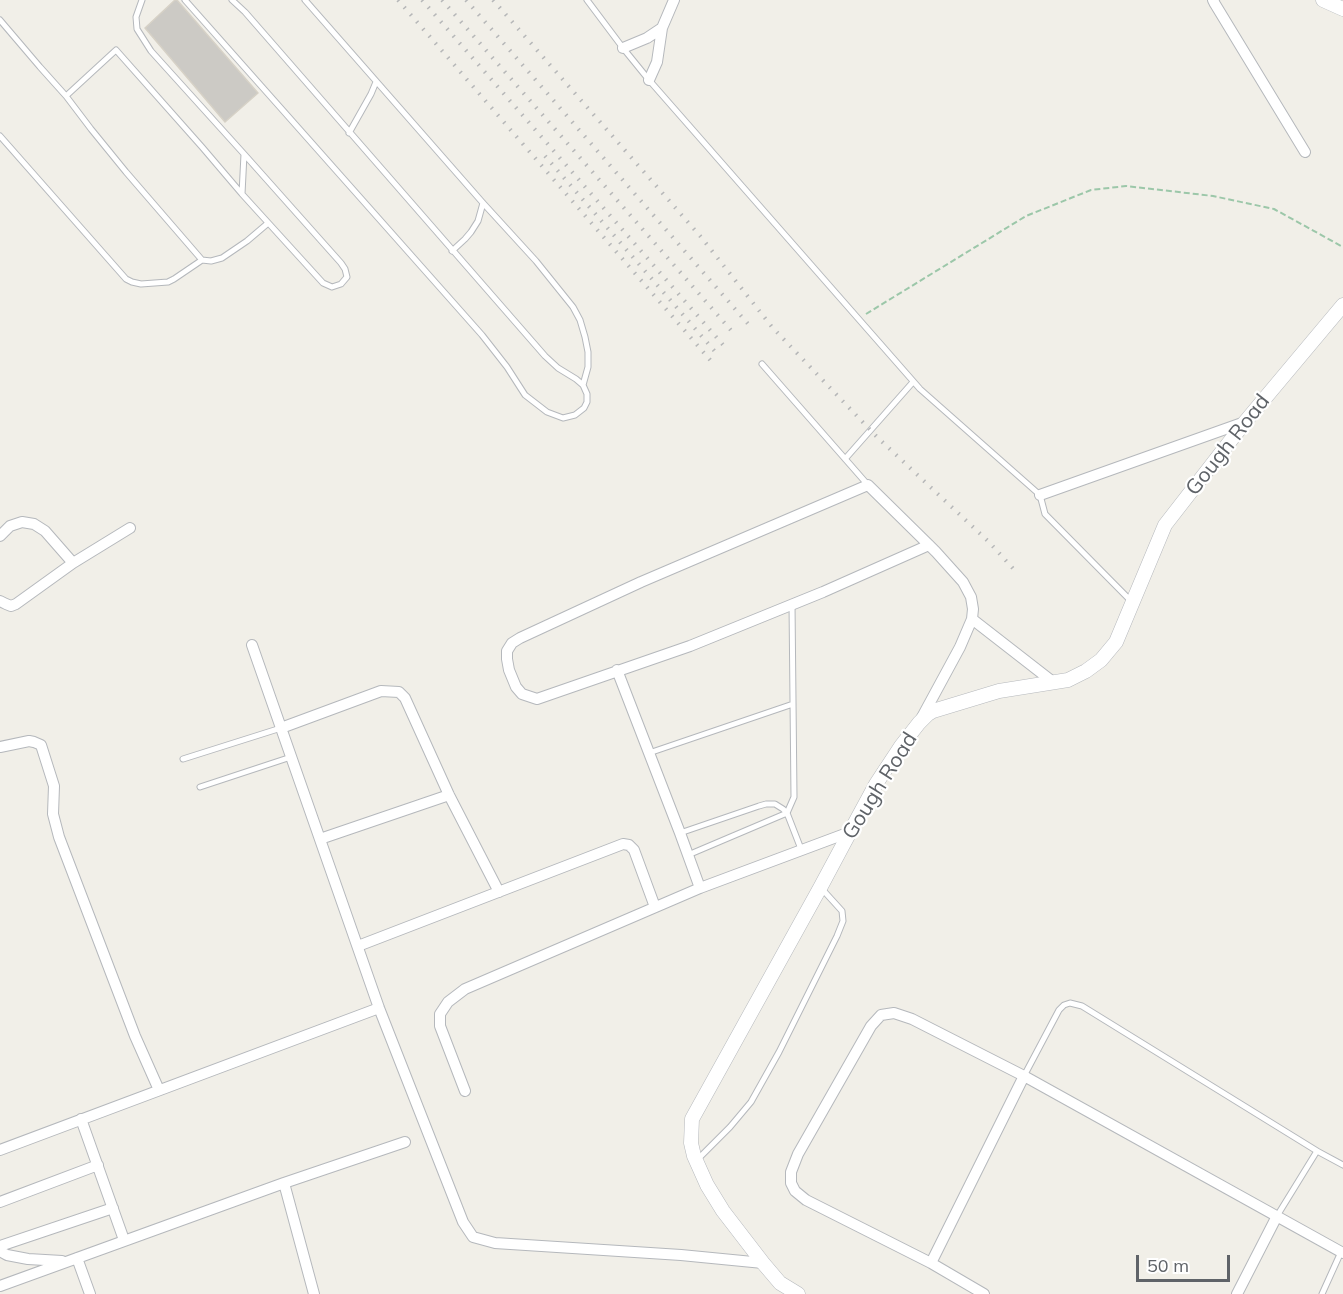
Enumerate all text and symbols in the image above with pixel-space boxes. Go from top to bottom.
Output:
street label: Gough Road [1181,389,1275,501]
street label: Gough Road [837,728,923,844]
scale bar [1139,1243,1234,1281]
text: 50 m [1147,1254,1189,1277]

